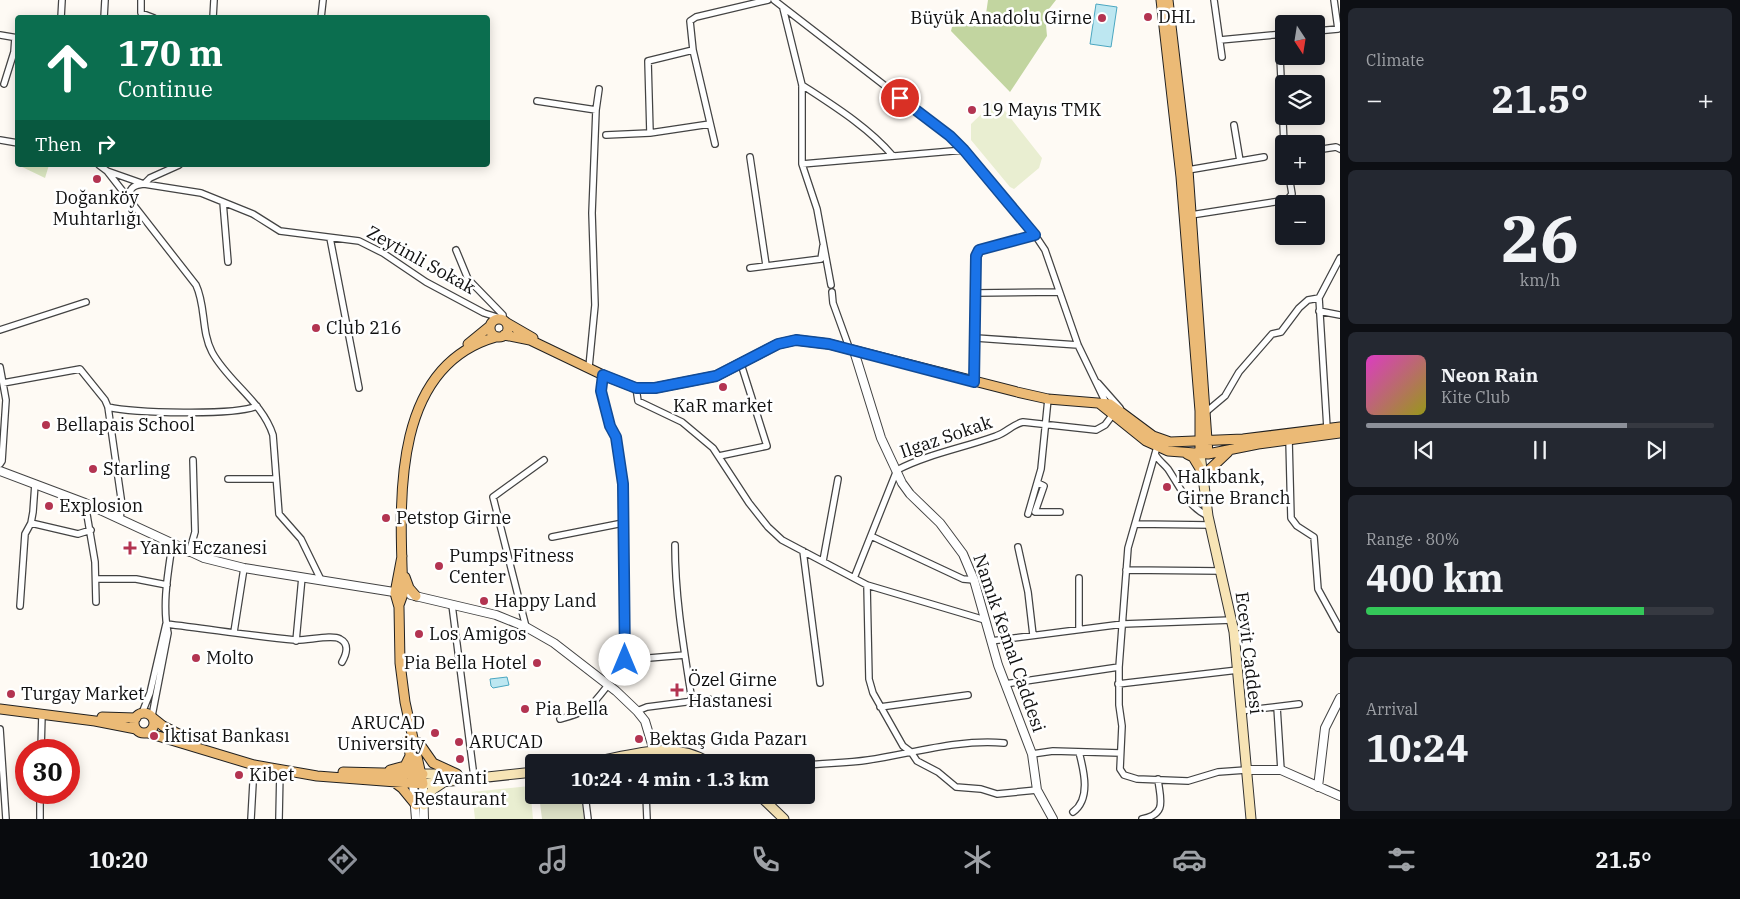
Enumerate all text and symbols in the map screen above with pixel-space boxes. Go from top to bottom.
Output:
place label: DHL [1158,5,1196,28]
place label: Büyük Anadolu Girne [910,6,1092,29]
marker: DHL [1142,11,1154,23]
marker: Büyük Anadolu Girne [1096,12,1108,24]
north arrow [1275,15,1325,65]
map controls [1275,15,1325,245]
text: 170 m [118,30,223,76]
icon: ahead [35,35,100,100]
text: Climate [1366,50,1424,70]
text: Continue [118,74,213,103]
text: 21.5° [1492,74,1588,123]
button: layers [1275,75,1325,125]
pin [879,77,921,119]
text: − [1366,81,1383,118]
text: + [1697,81,1714,118]
icon: arrive [886,84,914,112]
place label: 19 Mayıs TMK [982,98,1102,121]
marker: 19 Mayıs TMK [966,104,978,116]
icon: right [92,130,120,158]
text: Then [35,132,82,156]
button: + [1275,135,1325,185]
marker: Doğanköy Muhtarlığı [91,173,103,185]
place label: Doğanköy Muhtarlığı [53,186,142,230]
button: − [1275,195,1325,245]
text: 26 [1501,195,1579,280]
street label: Zeytinli Sokak [363,220,480,299]
text: km/h [1520,270,1560,290]
place label: Club 216 [326,316,402,339]
marker: Club 216 [310,322,322,334]
text: Neon Rain [1441,363,1538,387]
marker: KaR market [717,381,729,393]
text: Kite Club [1441,387,1510,407]
place label: KaR market [673,394,773,417]
street label: Ilgaz Sokak [897,410,995,463]
place label: Bellapais School [56,413,195,436]
marker: Bellapais School [40,419,52,431]
icon: previous [1410,436,1438,464]
icon: pause [1526,436,1554,464]
icon: next [1642,436,1670,464]
place label: Starling [103,457,170,480]
marker: Starling [87,463,99,475]
place label: Halkbank, Girne Branch [1177,465,1291,509]
marker: Halkbank, Girne Branch [1161,481,1173,493]
place label: Explosion [59,494,143,517]
marker: Explosion [43,500,55,512]
place label: Petstop Girne [396,506,511,529]
marker: Petstop Girne [380,512,392,524]
text: Range · 80% [1366,529,1459,549]
place label: Yanki Eczanesi [140,536,267,559]
marker: Yanki Eczanesi [124,542,136,554]
place label: Pumps Fitness Center [449,544,574,588]
street label: Namık Kemal Caddesi [968,551,1051,735]
text: 400 km [1366,553,1504,602]
marker: Pumps Fitness Center [433,560,445,572]
place label: Happy Land [494,589,597,612]
street label: Ecevit Caddesi [1231,590,1268,716]
marker: Happy Land [478,595,490,607]
place label: Los Amigos [429,622,527,645]
marker: Los Amigos [413,628,425,640]
position arrow [598,633,650,685]
place label: Molto [206,646,254,669]
place label: Pia Bella Hotel [404,651,527,674]
marker: Molto [190,652,202,664]
marker: Pia Bella Hotel [531,657,543,669]
place label: Özel Girne Hastanesi [688,668,777,712]
place label: Turgay Market [21,682,144,705]
marker: Özel Girne Hastanesi [670,683,684,697]
marker: Turgay Market [5,688,17,700]
place label: Pia Bella [535,697,608,720]
text: Arrival [1366,699,1418,719]
marker: Pia Bella [519,703,531,715]
place label: ARUCAD University [337,711,425,755]
text: 10:24 [1366,723,1469,772]
place label: İktisat Bankası [164,724,290,747]
marker: ARUCAD University [429,727,441,739]
place label: Bektaş Gıda Pazarı [649,727,808,750]
marker: İktisat Bankası [148,730,160,742]
place label: ARUCAD [469,730,543,753]
marker: Bektaş Gıda Pazarı [633,733,645,745]
marker: ARUCAD [453,736,465,748]
speed limit sign: 30 [15,739,80,804]
marker: Avanti Restaurant [454,753,466,765]
place label: Kibet [249,763,294,786]
place label: Avanti Restaurant [413,766,507,810]
text: 10:24 · 4 min · 1.3 km [571,767,769,791]
marker: Kibet [233,769,245,781]
icon: directions [325,842,360,877]
icon: music [536,842,571,877]
icon: phone [748,842,783,877]
icon: climate [960,842,995,877]
icon: car [1172,842,1207,877]
icon: filters [1384,842,1419,877]
text: 10:20 [88,845,148,874]
text: 21.5° [1595,845,1652,874]

